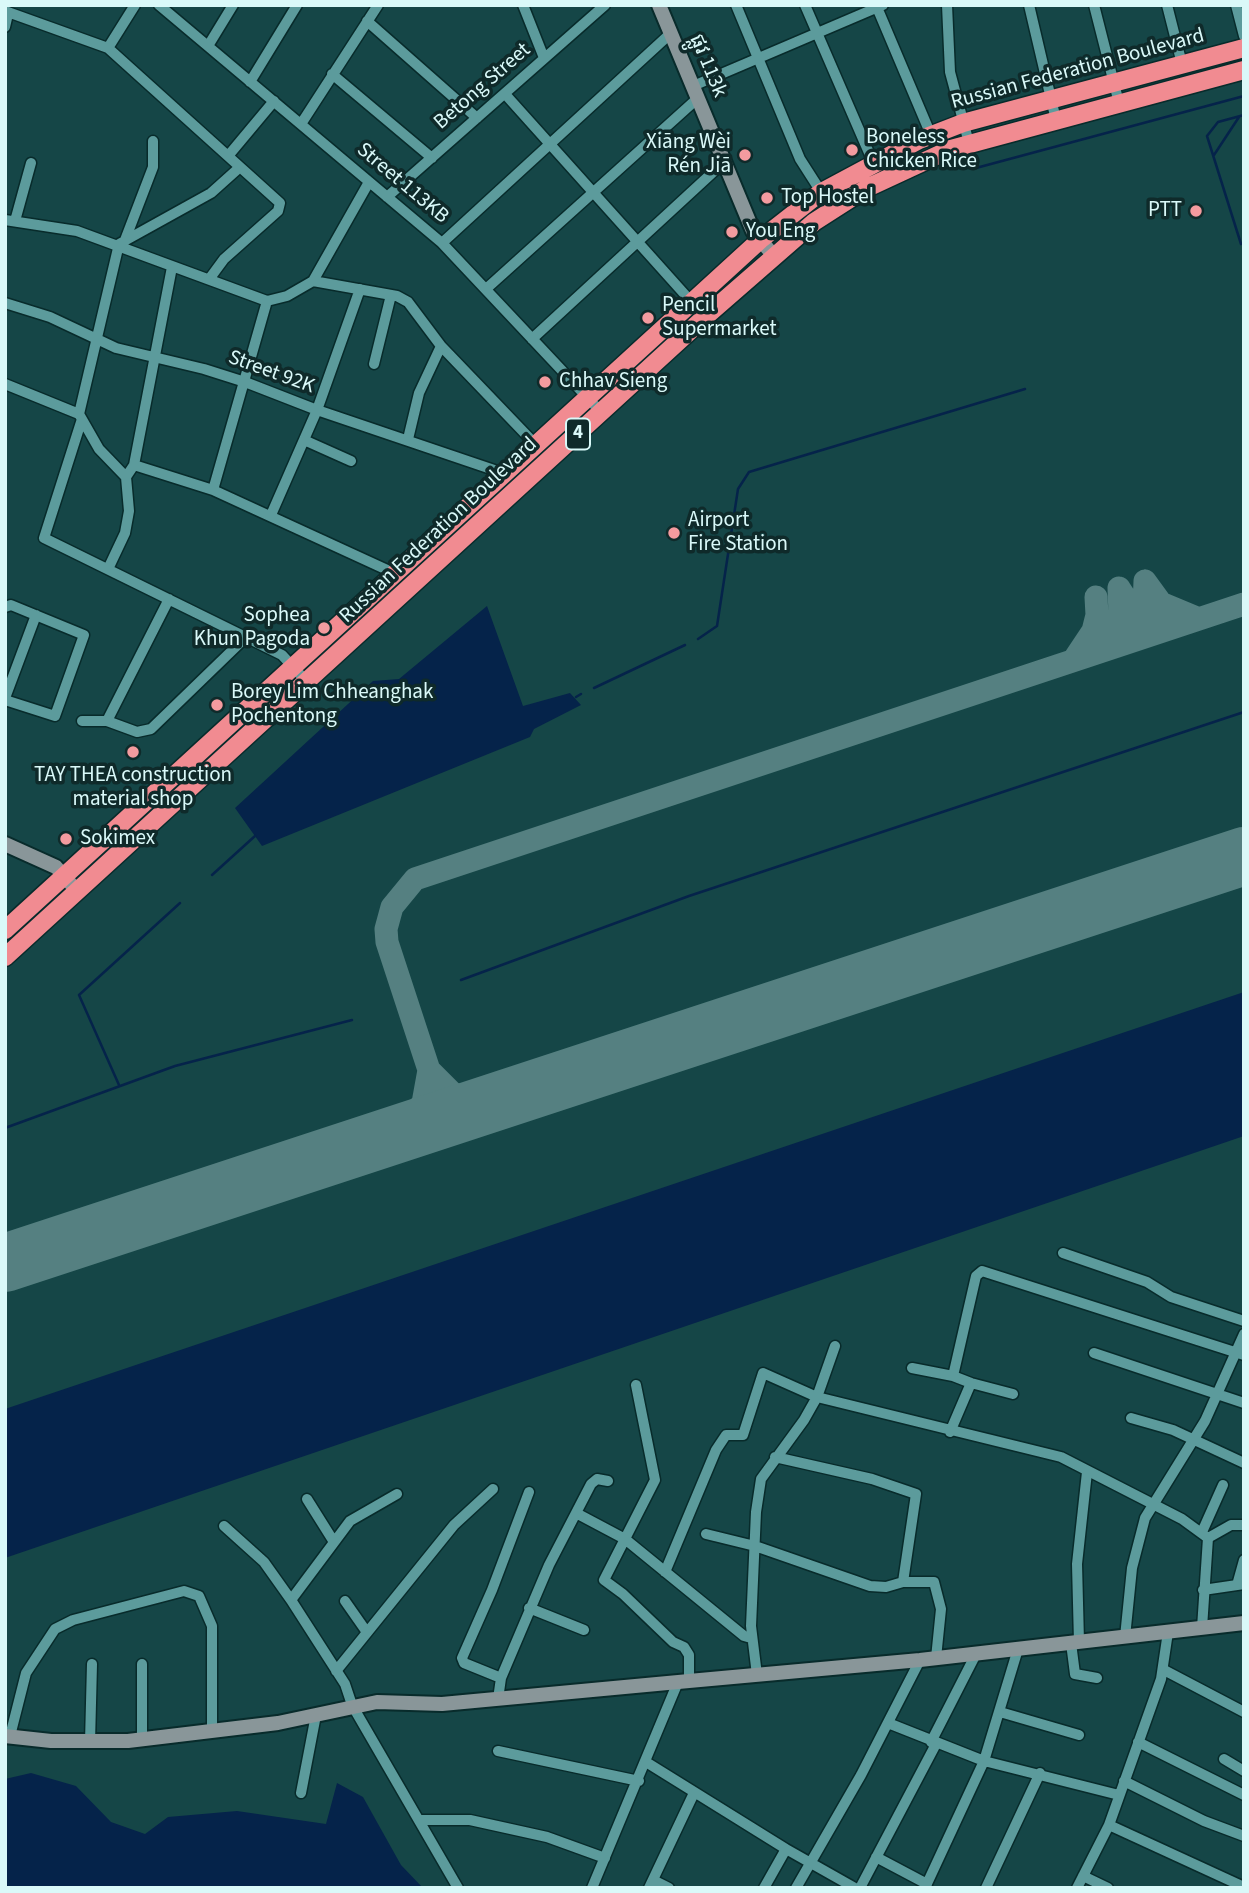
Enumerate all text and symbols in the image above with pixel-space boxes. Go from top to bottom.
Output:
street label: Russian Federation Boulevard [949,24,1207,116]
street label: ផ្លូវ 113k [682,31,732,101]
street label: Betong Street [430,38,536,136]
place label: Boneless Chicken Rice [866,125,977,175]
place label: Xiāng Wèi Rén Jiā [646,130,731,180]
street label: Street 113KB [351,138,453,230]
marker: Boneless Chicken Rice [844,142,860,158]
marker: Xiāng Wèi Rén Jiā [737,147,753,163]
place label: Top Hostel [781,185,874,211]
marker: Top Hostel [759,190,775,206]
place label: PTT [1148,198,1182,224]
marker: PTT [1188,203,1204,219]
place label: You Eng [746,219,815,245]
marker: You Eng [724,224,740,240]
place label: Pencil Supermarket [662,293,777,343]
marker: Pencil Supermarket [640,310,656,326]
street label: Street 92K [224,346,318,400]
place label: Chhav Sieng [559,369,667,395]
marker: Chhav Sieng [537,374,553,390]
road number: 4 [566,418,590,449]
street label: Russian Federation Boulevard [335,433,543,629]
place label: Airport Fire Station [688,508,788,558]
marker: Airport Fire Station [666,525,682,541]
place label: Sophea Khun Pagoda [194,603,310,653]
marker: Sophea Khun Pagoda [316,620,332,636]
place label: Borey Lim Chheanghak Pochentong [231,680,433,730]
marker: Borey Lim Chheanghak Pochentong [209,697,225,713]
marker: TAY THEA construction material shop [125,744,141,760]
place label: TAY THEA construction material shop [34,763,232,813]
place label: Sokimex [80,826,155,852]
marker: Sokimex [58,831,74,847]

